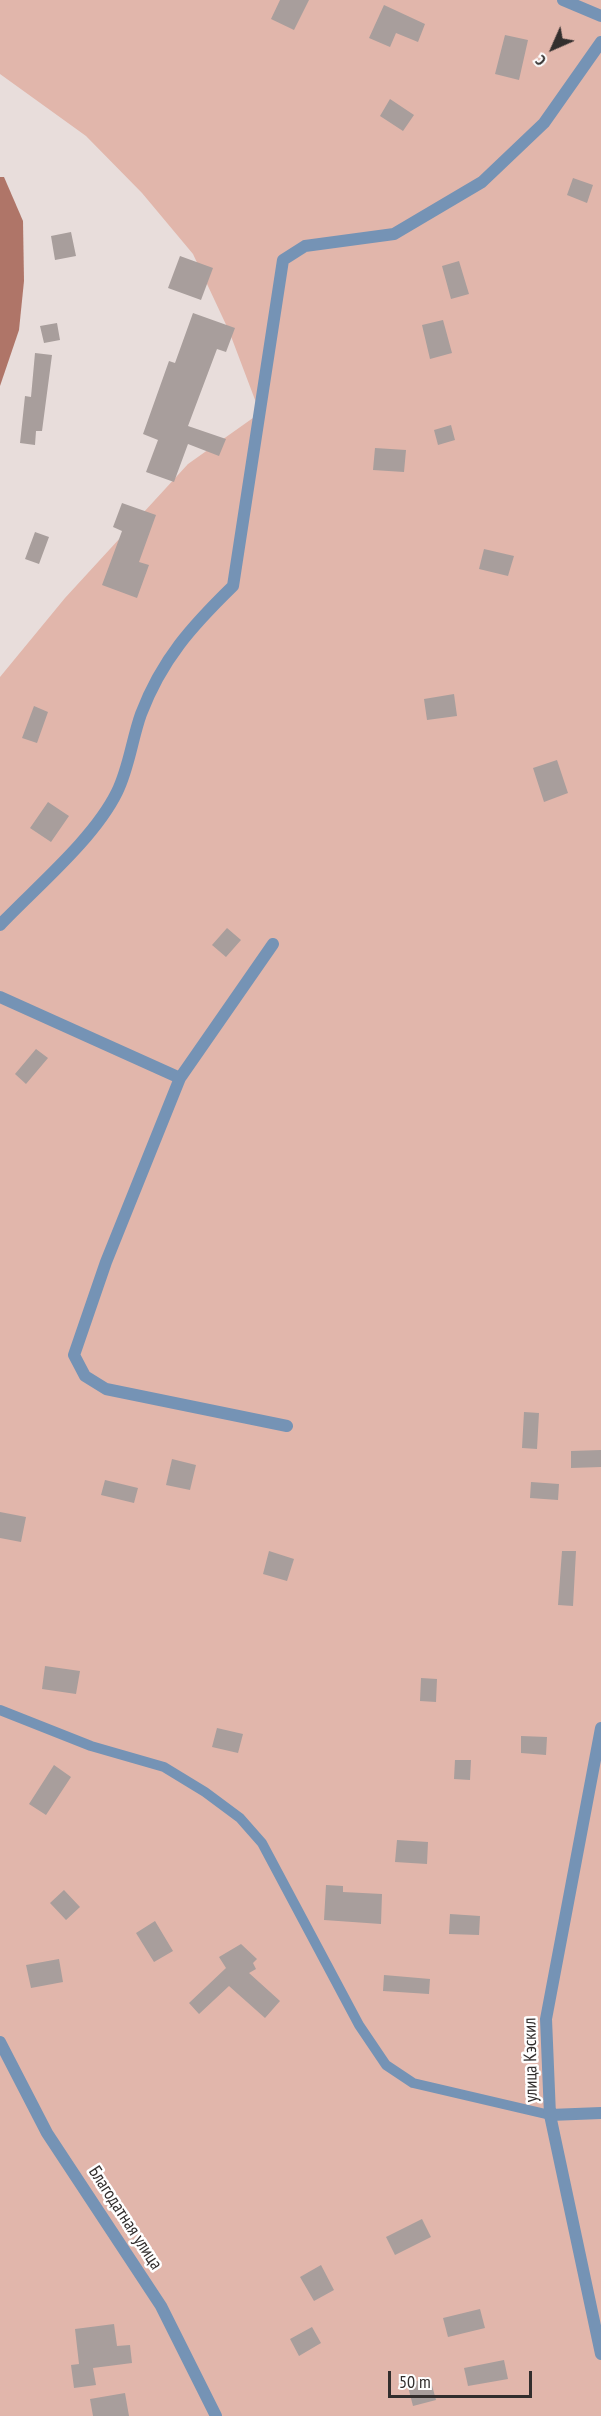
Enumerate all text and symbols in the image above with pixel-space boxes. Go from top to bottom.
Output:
north arrow [523,18,583,78]
text: С [531,51,550,70]
street label: улица Кэскил [519,2017,543,2103]
street label: Благодатная улица [84,2162,166,2274]
scale bar [391,2359,535,2397]
text: 50 m [399,2370,431,2393]

